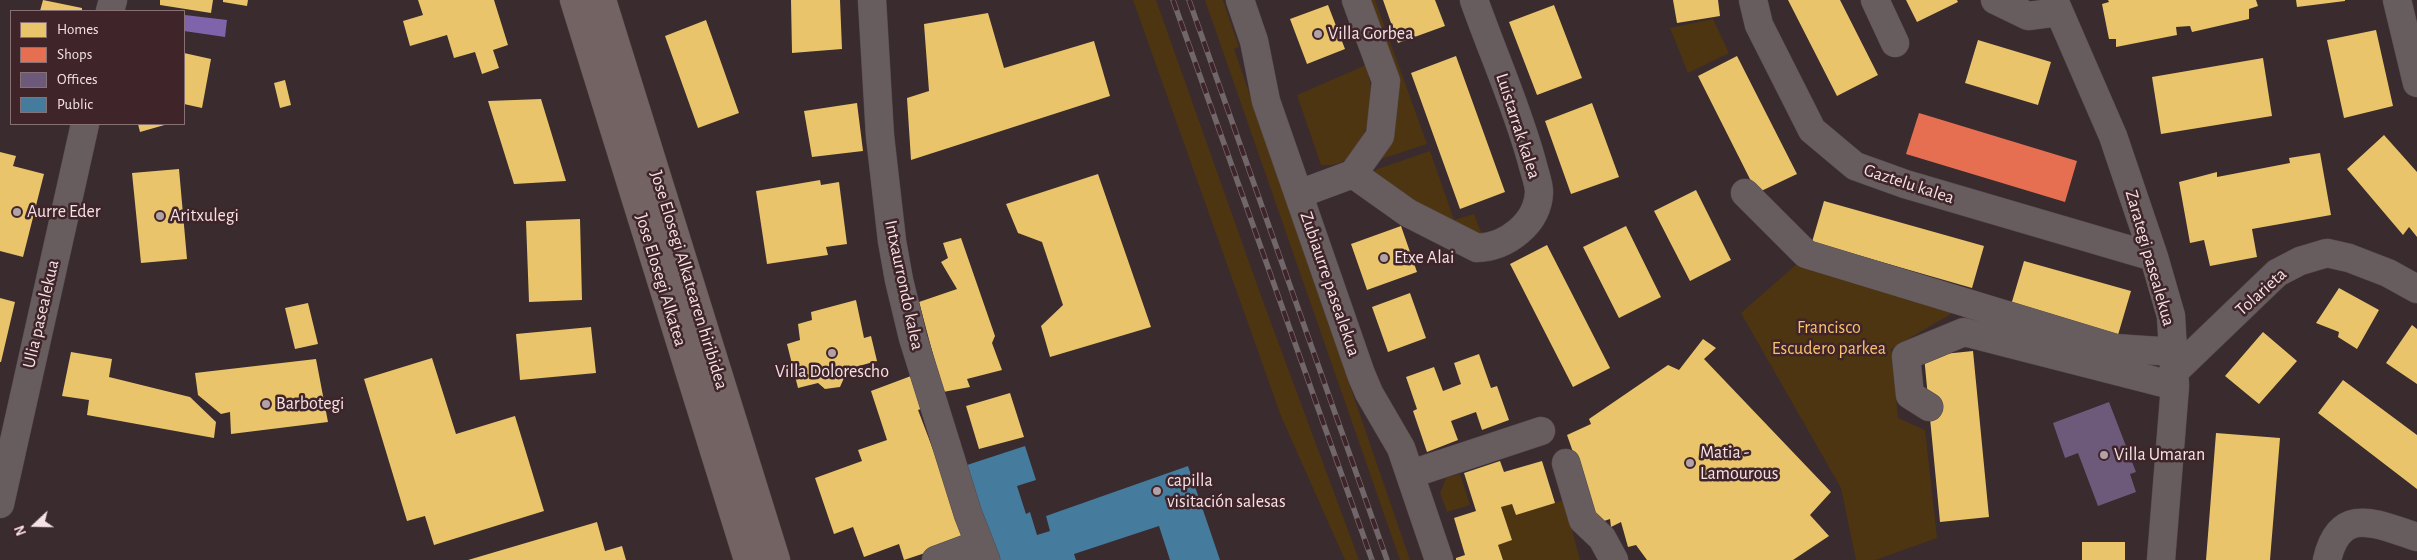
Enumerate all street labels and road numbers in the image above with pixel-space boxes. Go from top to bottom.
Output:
street label: Luistarrak kalea [1491,70,1545,182]
street label: Gaztelu kalea [1861,159,1957,209]
street label: Jose Elosegi Alkatearen hiribidea [645,168,733,392]
street label: Zarategi pasealekua [2120,187,2180,329]
street label: Zubiaurre pasealekua [1295,209,1365,359]
street label: Jose Elosegi Alkatea [631,211,691,349]
street label: Intxaurrondo kalea [880,218,928,352]
street label: Ulia pasealekua [18,258,64,370]
street label: Tolarieta [2231,263,2291,321]

